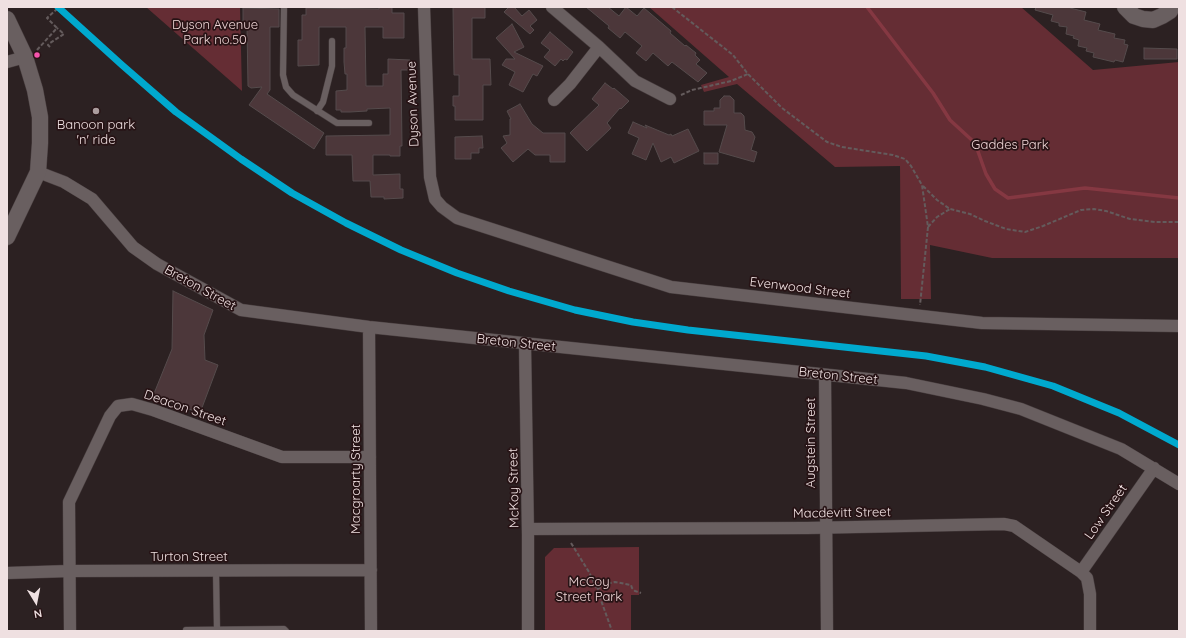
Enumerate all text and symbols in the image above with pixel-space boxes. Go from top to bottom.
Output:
park label: Dyson Avenue Park no.50 [172,17,258,48]
unlabelled marker [32,50,42,60]
street label: Dyson Avenue [404,61,422,147]
marker: Banoon park 'n' ride [91,106,101,116]
place label: Banoon park 'n' ride [57,117,135,148]
park label: Gaddes Park [971,137,1049,153]
street label: Breton Street [162,262,238,314]
street label: Evenwood Street [749,274,851,302]
street label: Breton Street [476,331,556,355]
street label: Breton Street [798,364,878,388]
street label: Deacon Street [142,387,228,429]
street label: Augstein Street [803,398,819,488]
street label: Macgroarty Street [348,424,364,534]
street label: McKoy Street [506,448,522,528]
street label: Low Street [1081,481,1131,543]
street label: Macdevitt Street [793,504,891,522]
street label: Turton Street [150,549,228,565]
park label: McCoy Street Park [556,574,622,605]
north arrow [16,582,56,622]
text: N [33,606,43,621]

